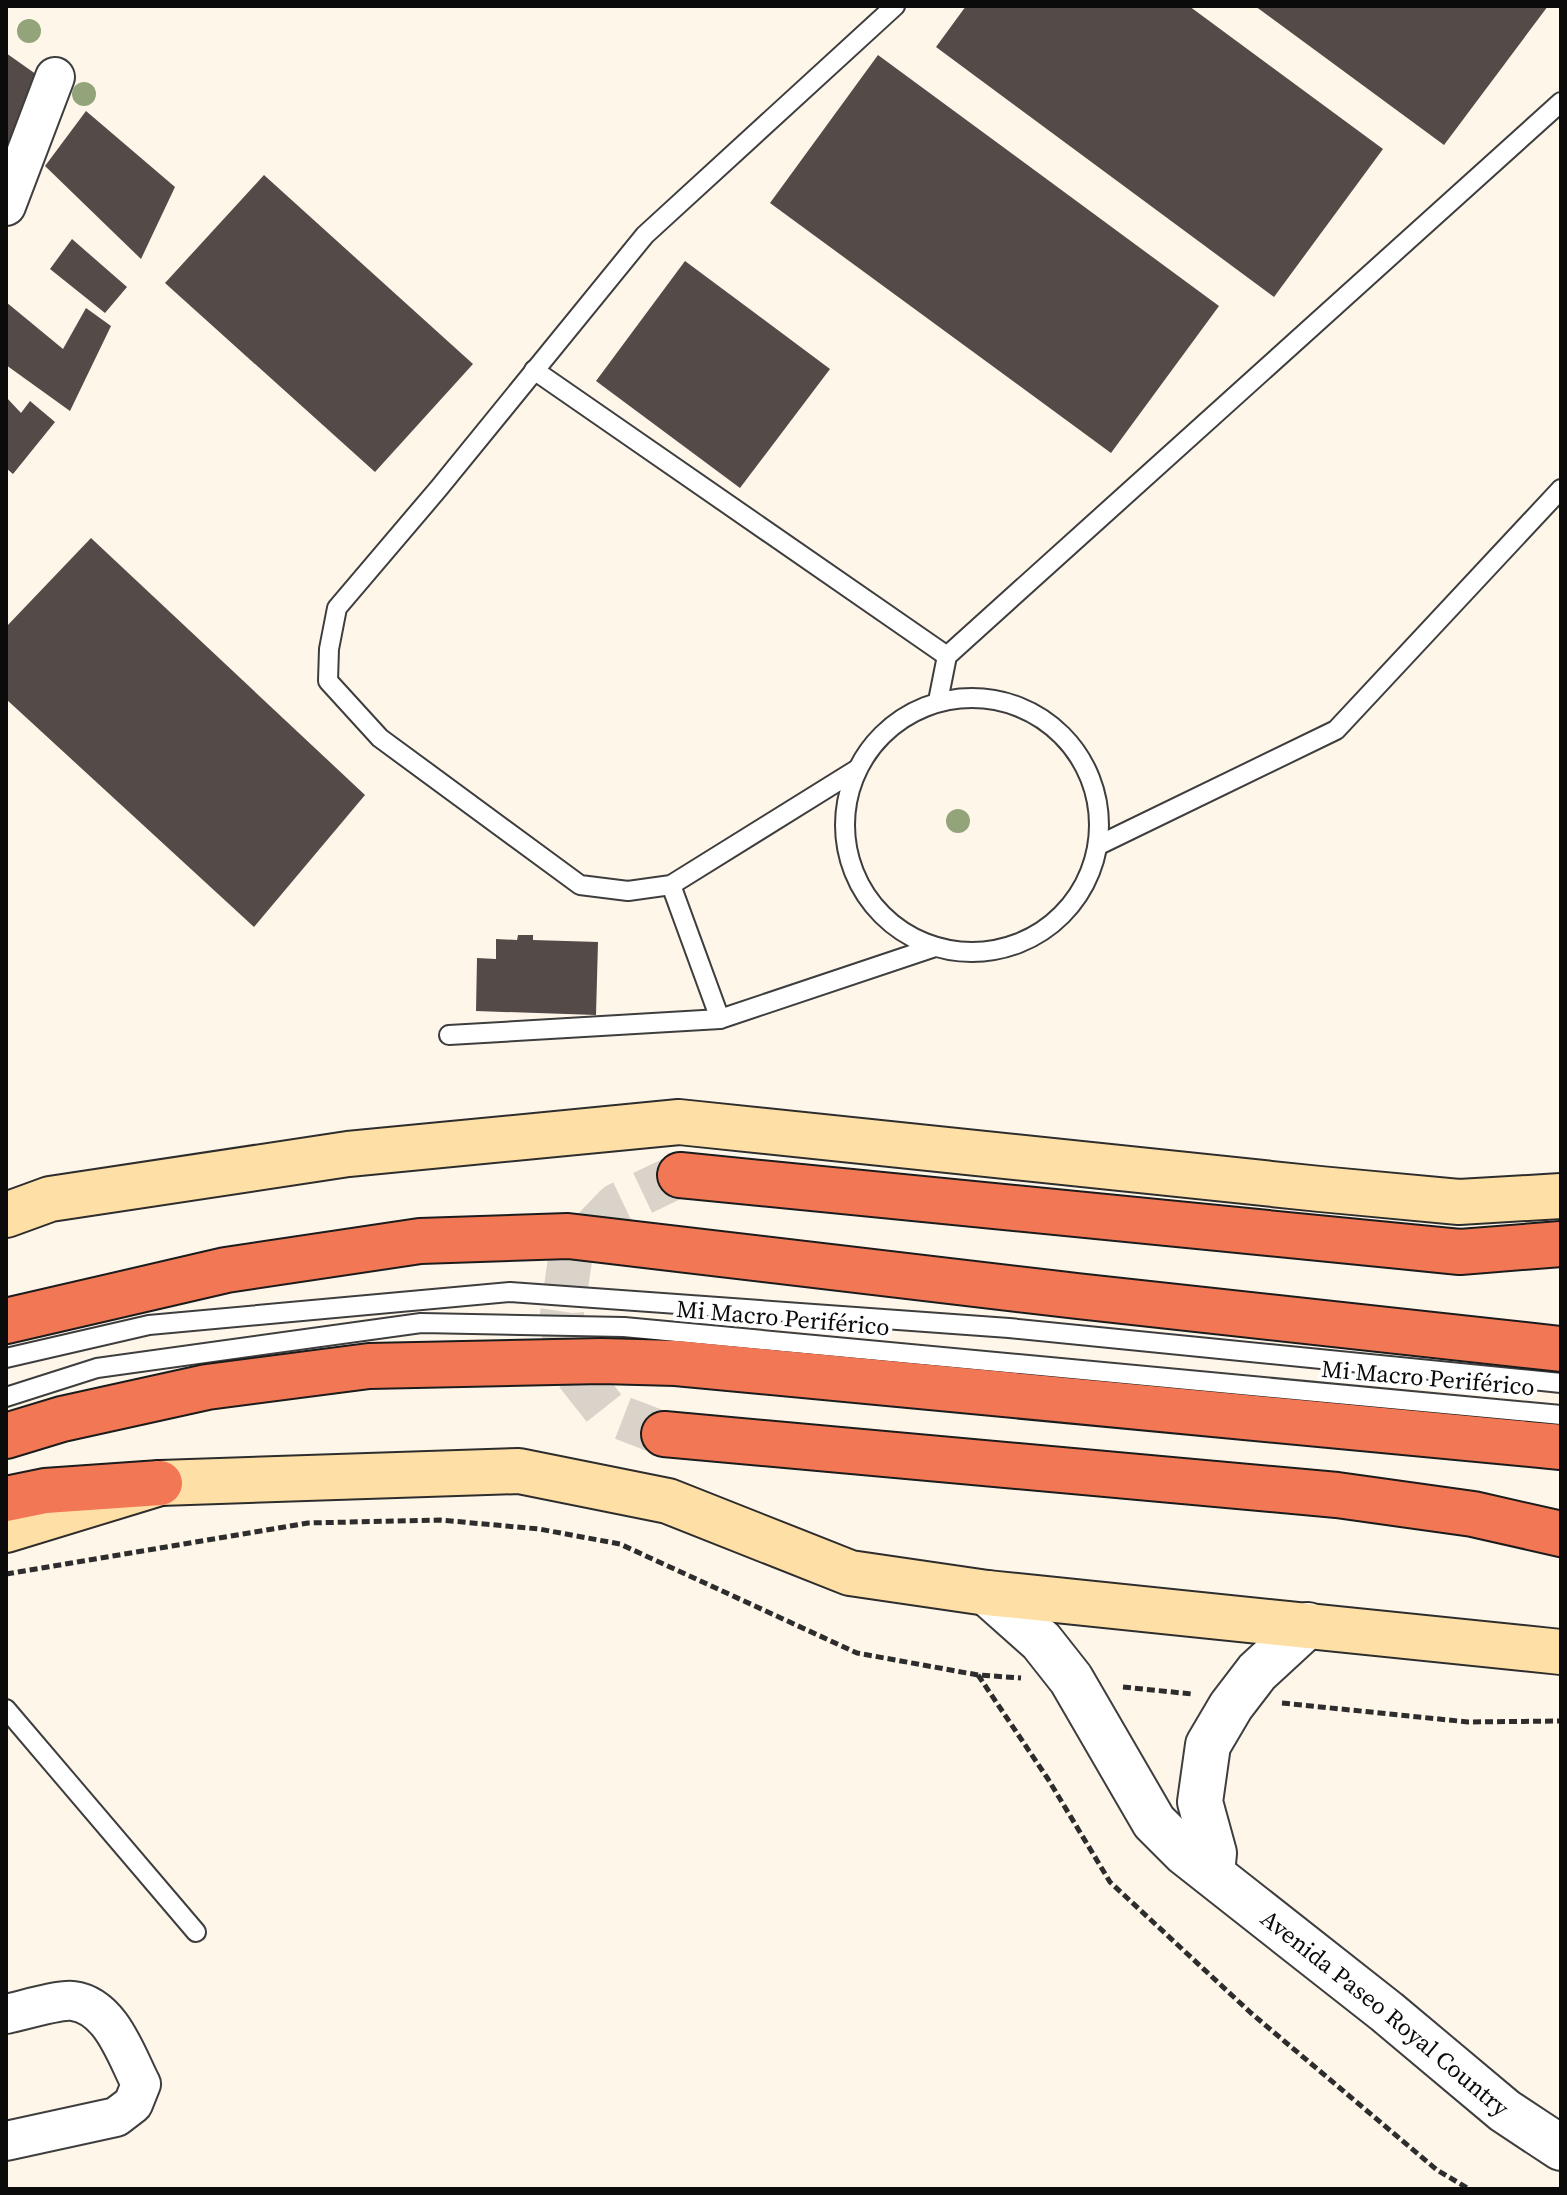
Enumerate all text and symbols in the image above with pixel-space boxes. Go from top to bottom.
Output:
street label: Mi Macro Periférico [675,1292,891,1343]
street label: Mi Macro Periférico [1320,1352,1536,1403]
street label: Avenida Paseo Royal Country [1254,1902,1517,2124]

